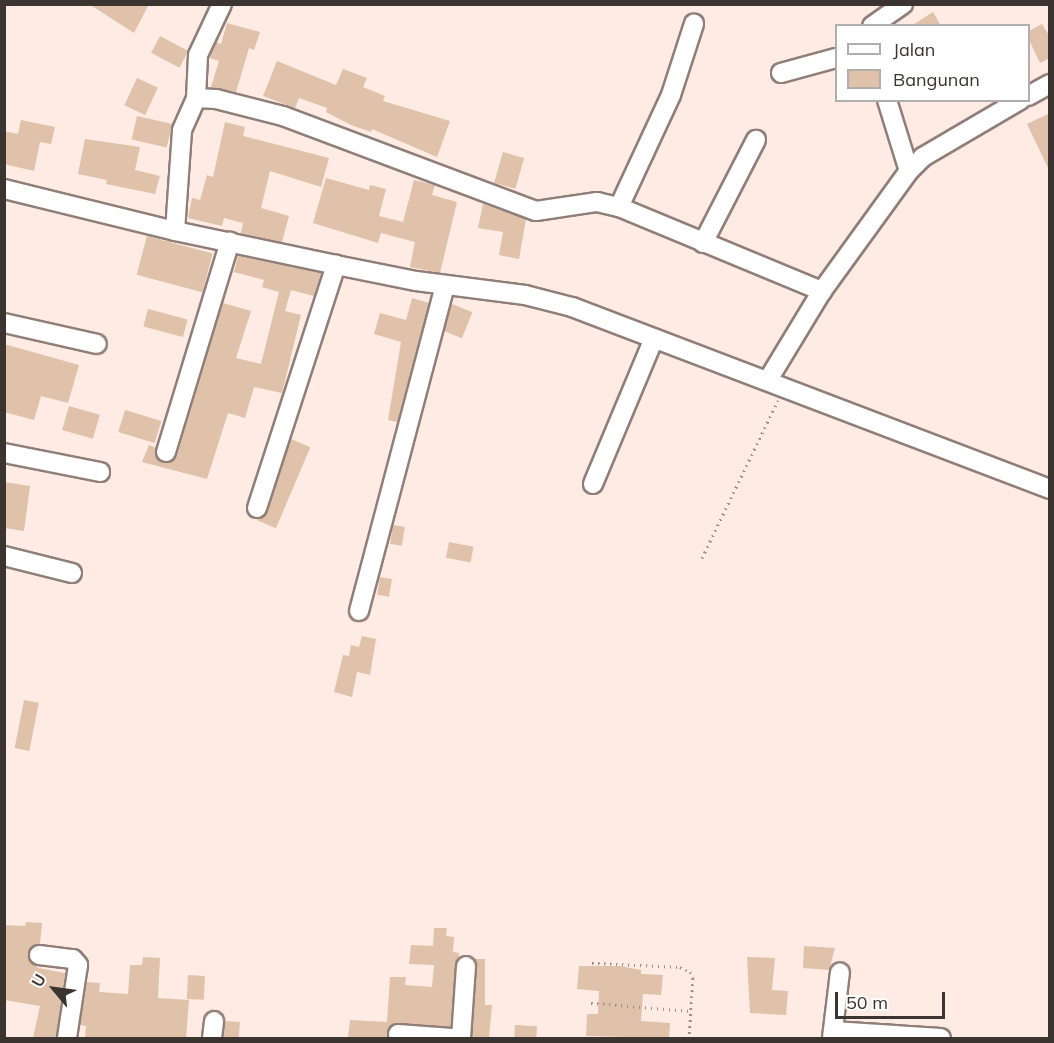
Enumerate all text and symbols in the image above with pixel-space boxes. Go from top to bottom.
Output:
legend [835,24,1030,102]
text: Jalan [893,38,935,61]
text: Bangunan [893,68,980,91]
north arrow [24,959,84,1019]
text: U [27,970,50,990]
scale bar [838,980,948,1018]
text: 50 m [846,991,888,1014]

